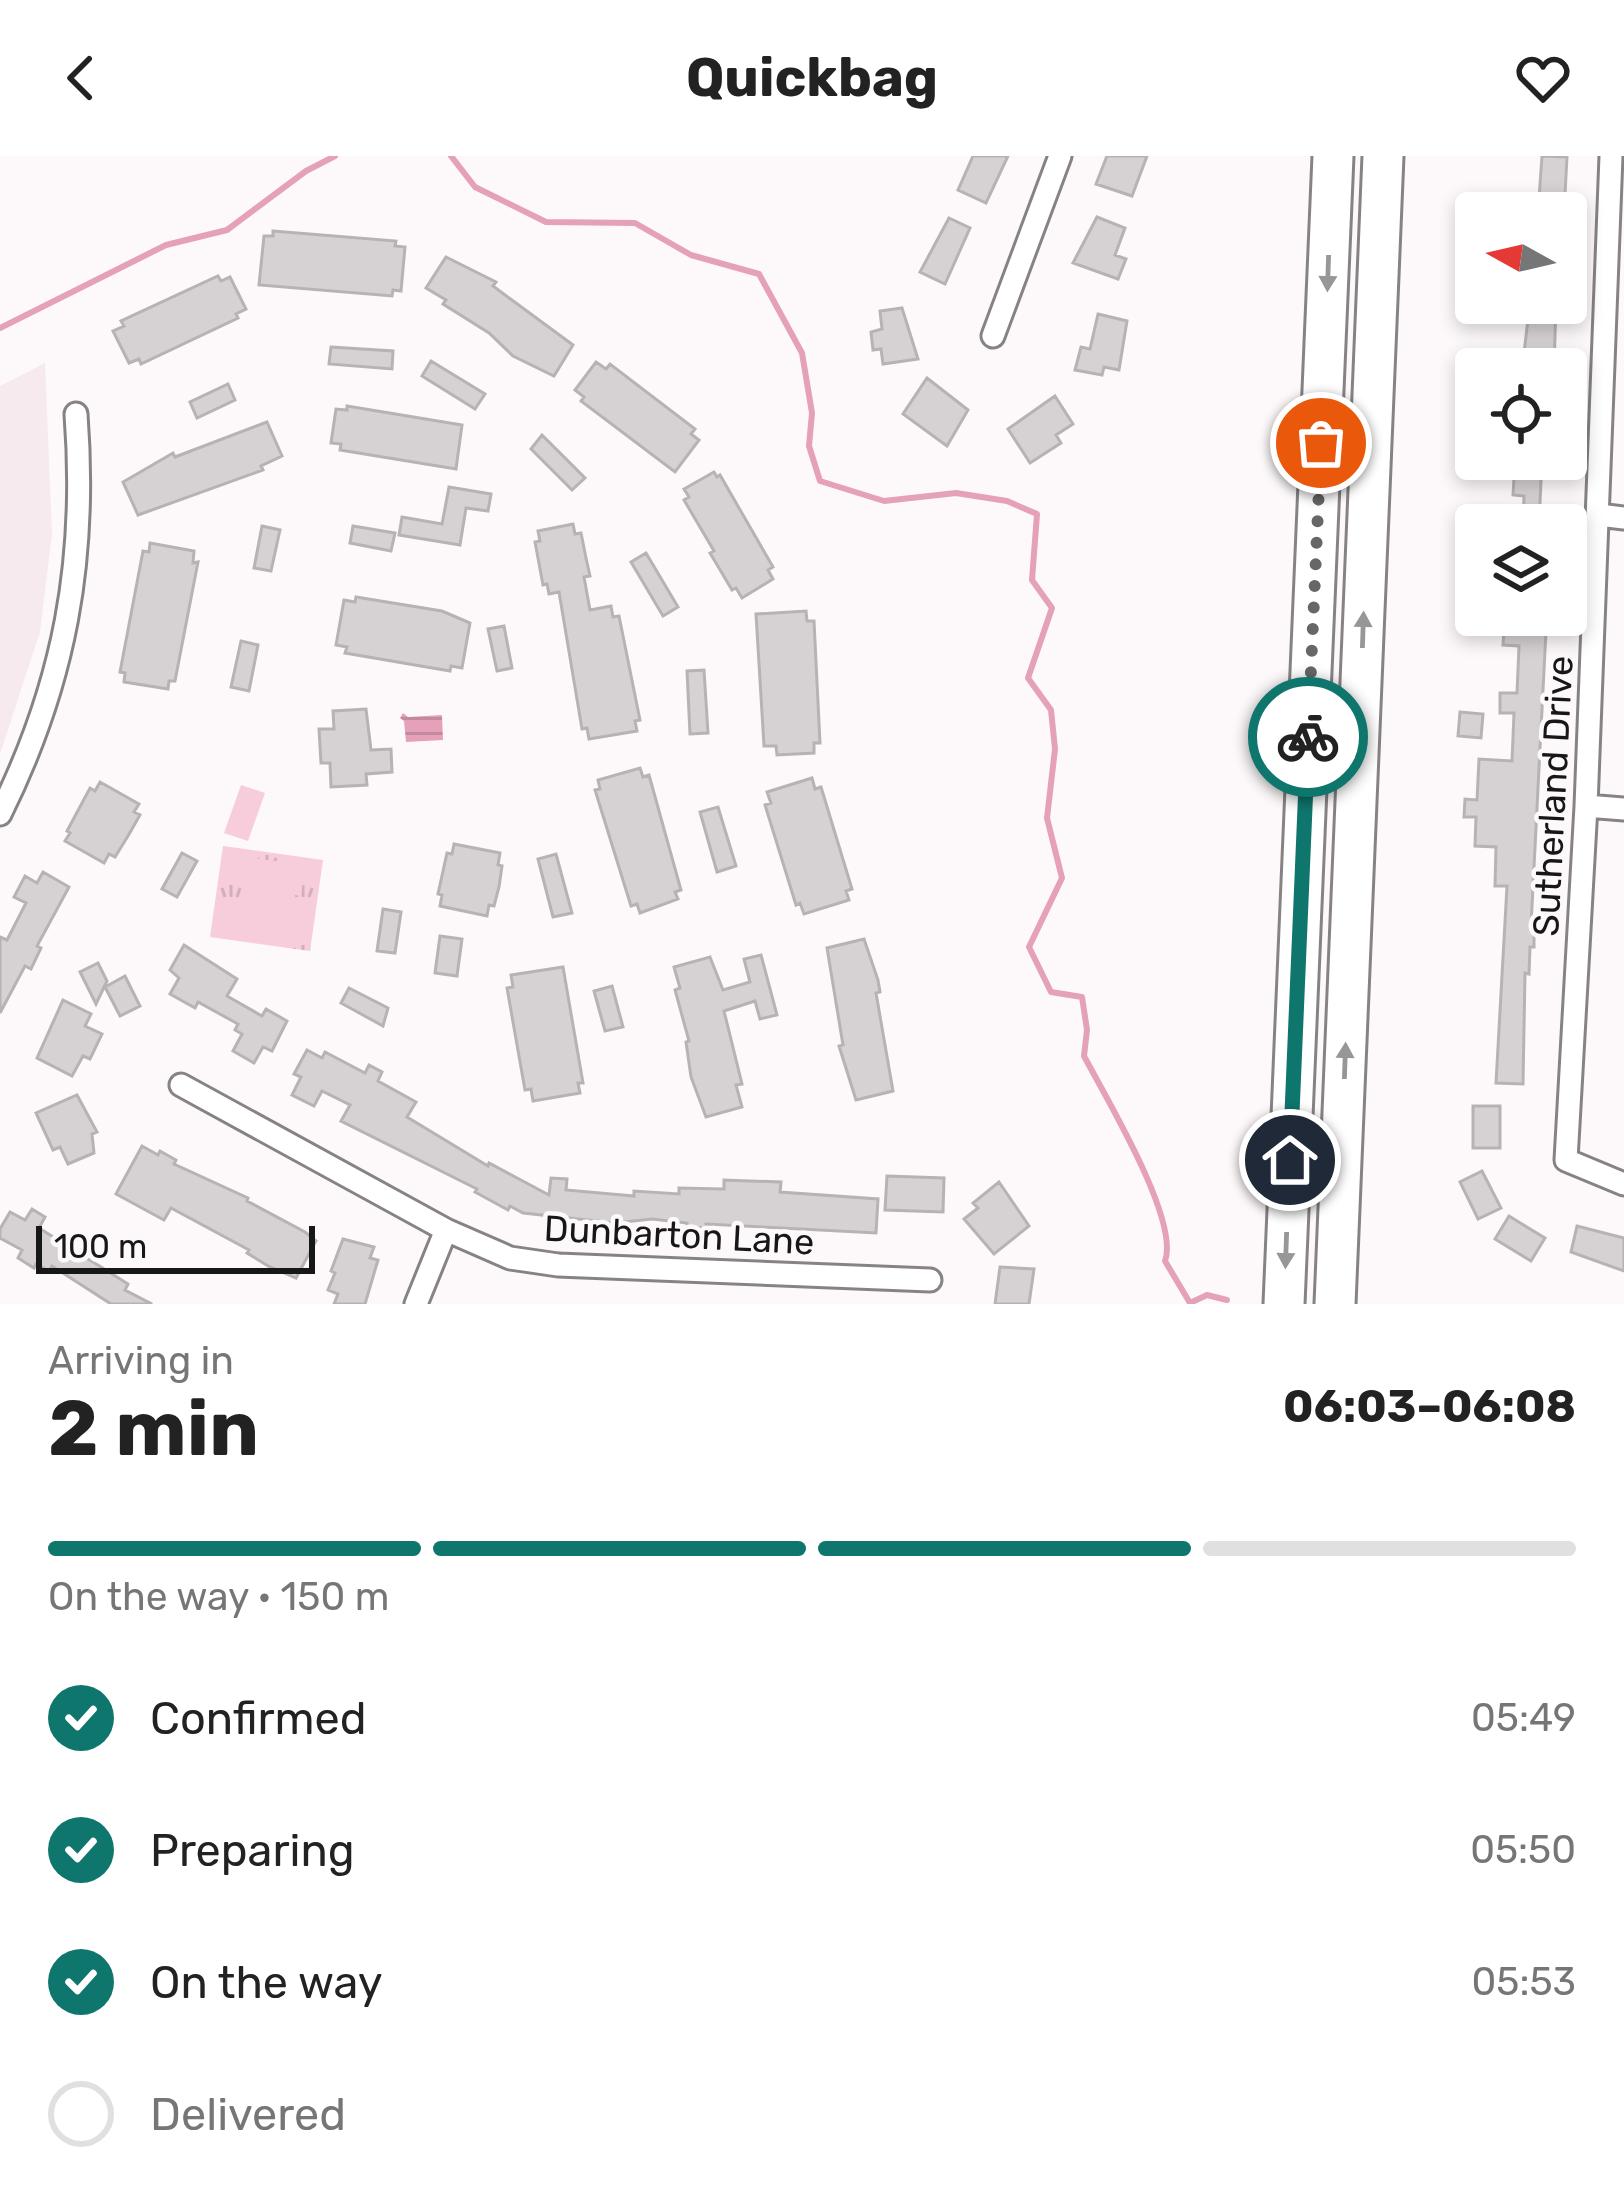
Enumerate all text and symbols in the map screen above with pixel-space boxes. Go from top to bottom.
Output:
icon: back [48,45,114,111]
icon: heart [1510,45,1576,111]
text: Quickbag [686,46,938,110]
north arrow [1455,192,1587,324]
map controls [1455,192,1587,636]
one-way arrow [1318,255,1337,293]
button: locate [1455,348,1587,480]
pin [1270,392,1372,494]
icon: bag [1288,410,1354,476]
button: layers [1455,504,1587,636]
one-way arrow [1354,610,1373,648]
street label: Sutherland Drive [1524,654,1582,938]
courier [1248,677,1368,797]
icon: bike [1275,704,1341,770]
one-way arrow [1336,1041,1355,1079]
pin [1239,1109,1341,1211]
icon: home [1257,1127,1323,1193]
street label: Dunbarton Lane [543,1206,815,1264]
scale bar [36,1220,315,1273]
text: 100 m [54,1227,147,1266]
one-way arrow [1276,1232,1295,1270]
text: Arriving in [48,1338,234,1384]
text: 06:03–06:08 [1283,1380,1576,1433]
text: 2 min [48,1382,259,1475]
text: On the way · 150 m [48,1574,389,1620]
icon: check [48,1685,114,1751]
text: Confirmed [150,1692,367,1745]
text: 05:49 [1471,1695,1576,1741]
icon: check [48,1817,114,1883]
text: Preparing [150,1824,355,1877]
text: 05:50 [1470,1827,1576,1873]
icon: check [48,1949,114,2015]
text: On the way [150,1956,383,2009]
text: 05:53 [1471,1959,1576,2005]
text: Delivered [150,2088,346,2141]

